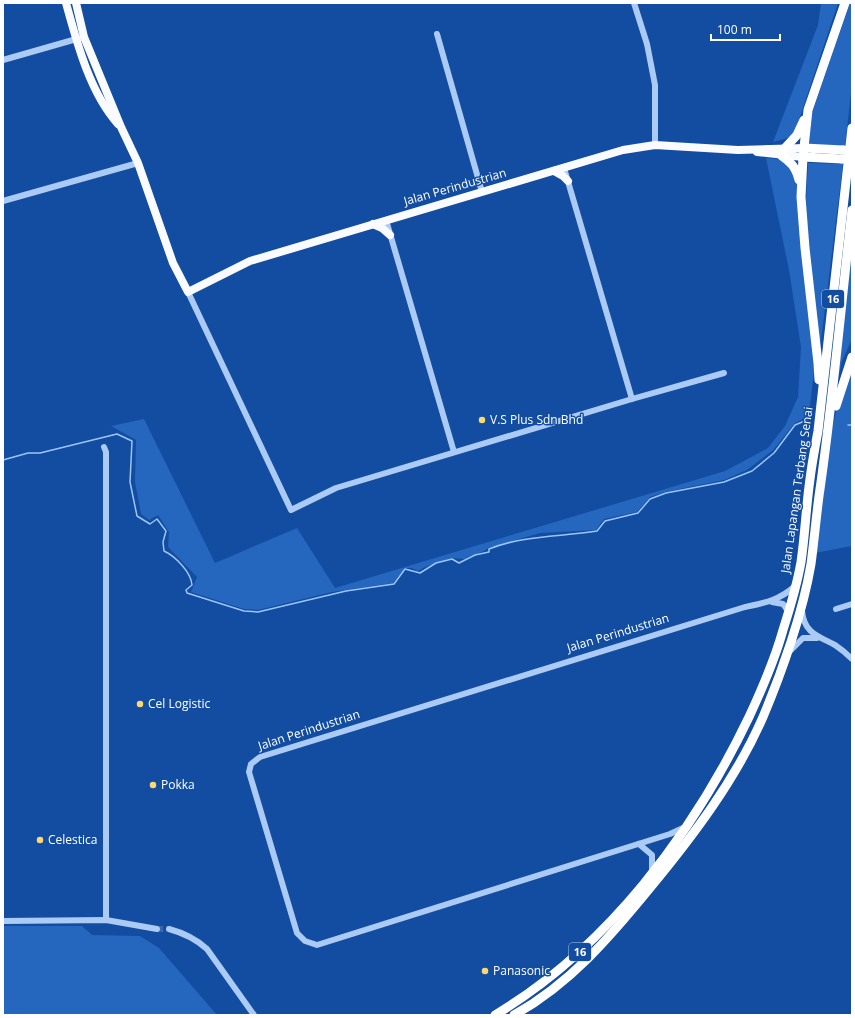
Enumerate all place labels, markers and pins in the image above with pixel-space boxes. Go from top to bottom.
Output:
place label: V.S Plus Sdn Bhd [490,411,583,428]
marker: V.S Plus Sdn Bhd [477,415,487,425]
place label: Cel Logistic [148,695,210,712]
marker: Cel Logistic [135,699,145,709]
place label: Pokka [161,776,195,793]
marker: Pokka [148,780,158,790]
place label: Celestica [48,831,98,848]
marker: Celestica [35,835,45,845]
place label: Panasonic [493,962,550,979]
marker: Panasonic [480,966,490,976]

